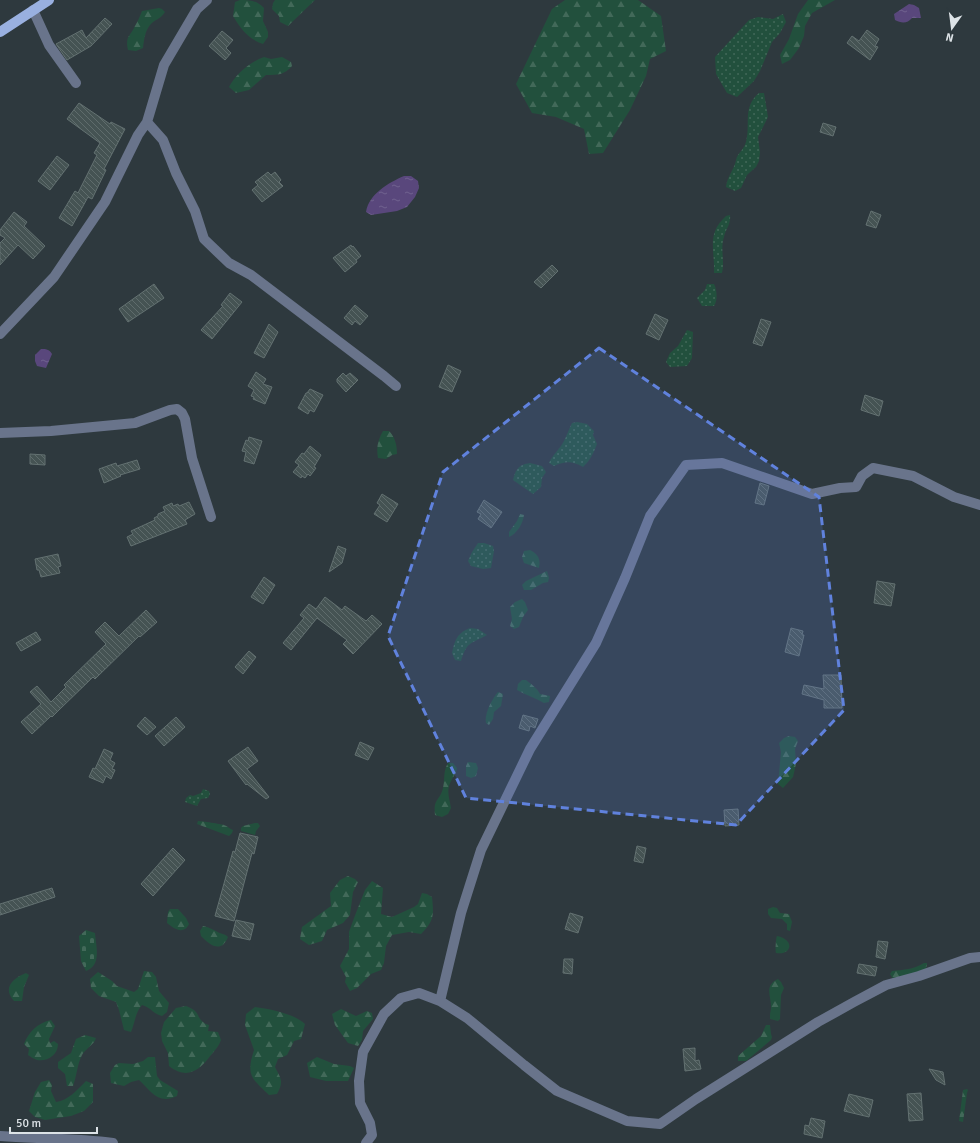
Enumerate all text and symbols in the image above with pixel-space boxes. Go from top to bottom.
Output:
north arrow [932,8,972,48]
text: N [944,30,955,44]
scale bar [10,1109,97,1135]
text: 50 m [16,1116,41,1131]

